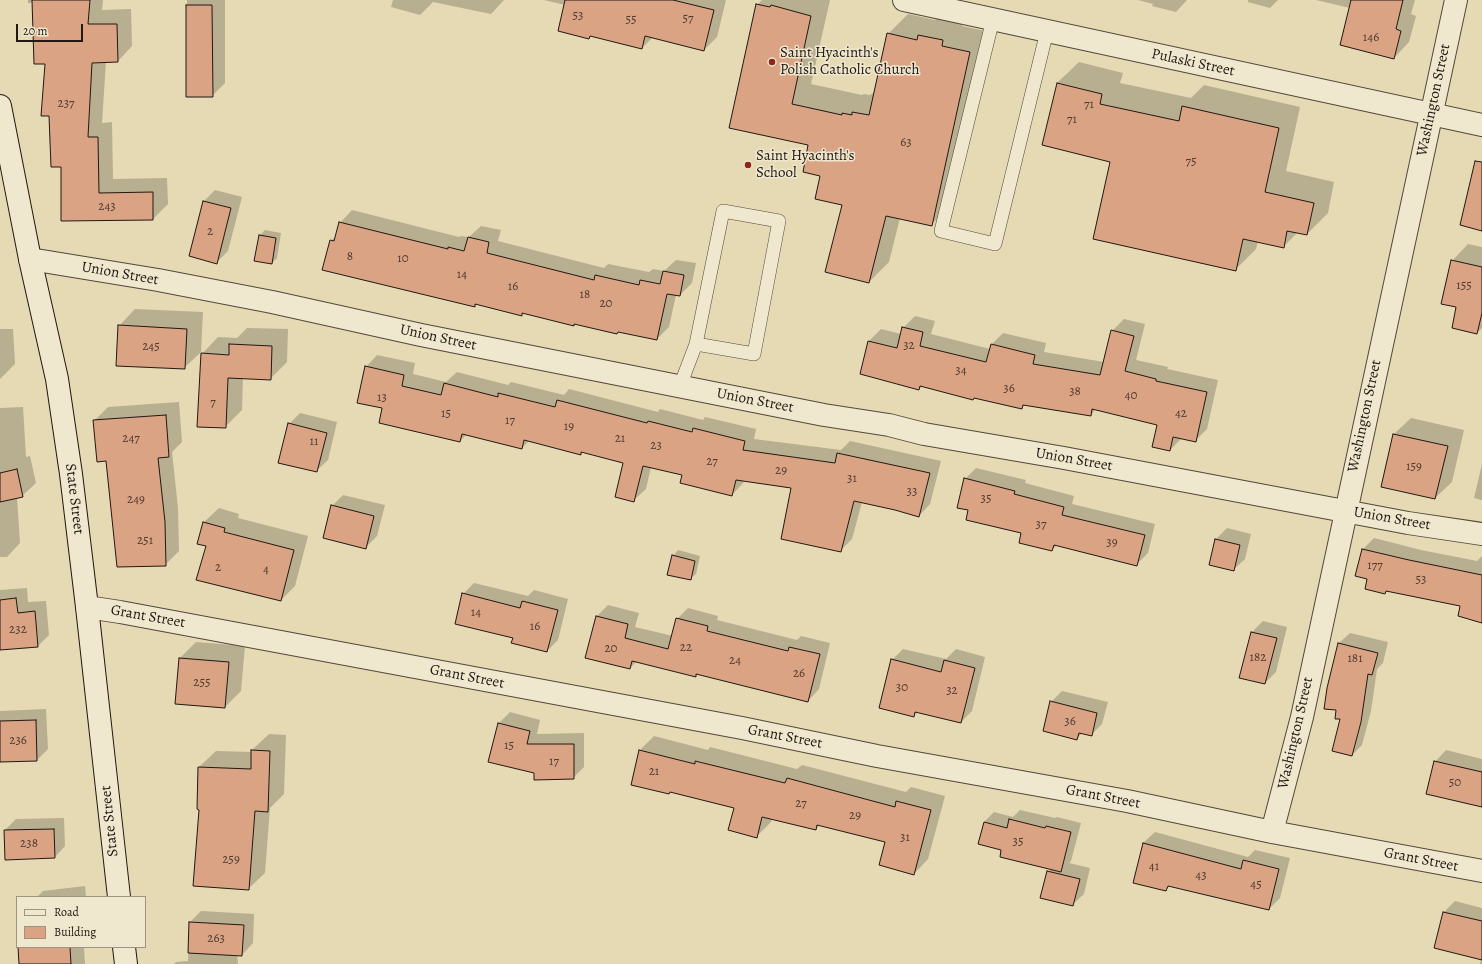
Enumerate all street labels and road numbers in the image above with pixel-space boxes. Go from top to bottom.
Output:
street label: Washington Street [1413,42,1455,158]
street label: Pulaski Street [1150,45,1236,81]
street label: Union Street [80,258,160,290]
street label: Union Street [398,321,478,355]
street label: Washington Street [1344,358,1386,474]
street label: Union Street [715,385,795,417]
street label: Union Street [1034,444,1114,476]
street label: State Street [61,462,87,536]
street label: Union Street [1352,503,1432,535]
street label: Grant Street [109,602,187,632]
street label: Grant Street [428,661,506,693]
street label: Washington Street [1274,675,1318,791]
street label: Grant Street [746,721,824,753]
street label: Grant Street [1064,781,1142,813]
street label: State Street [97,785,123,857]
street label: Grant Street [1382,844,1460,876]

